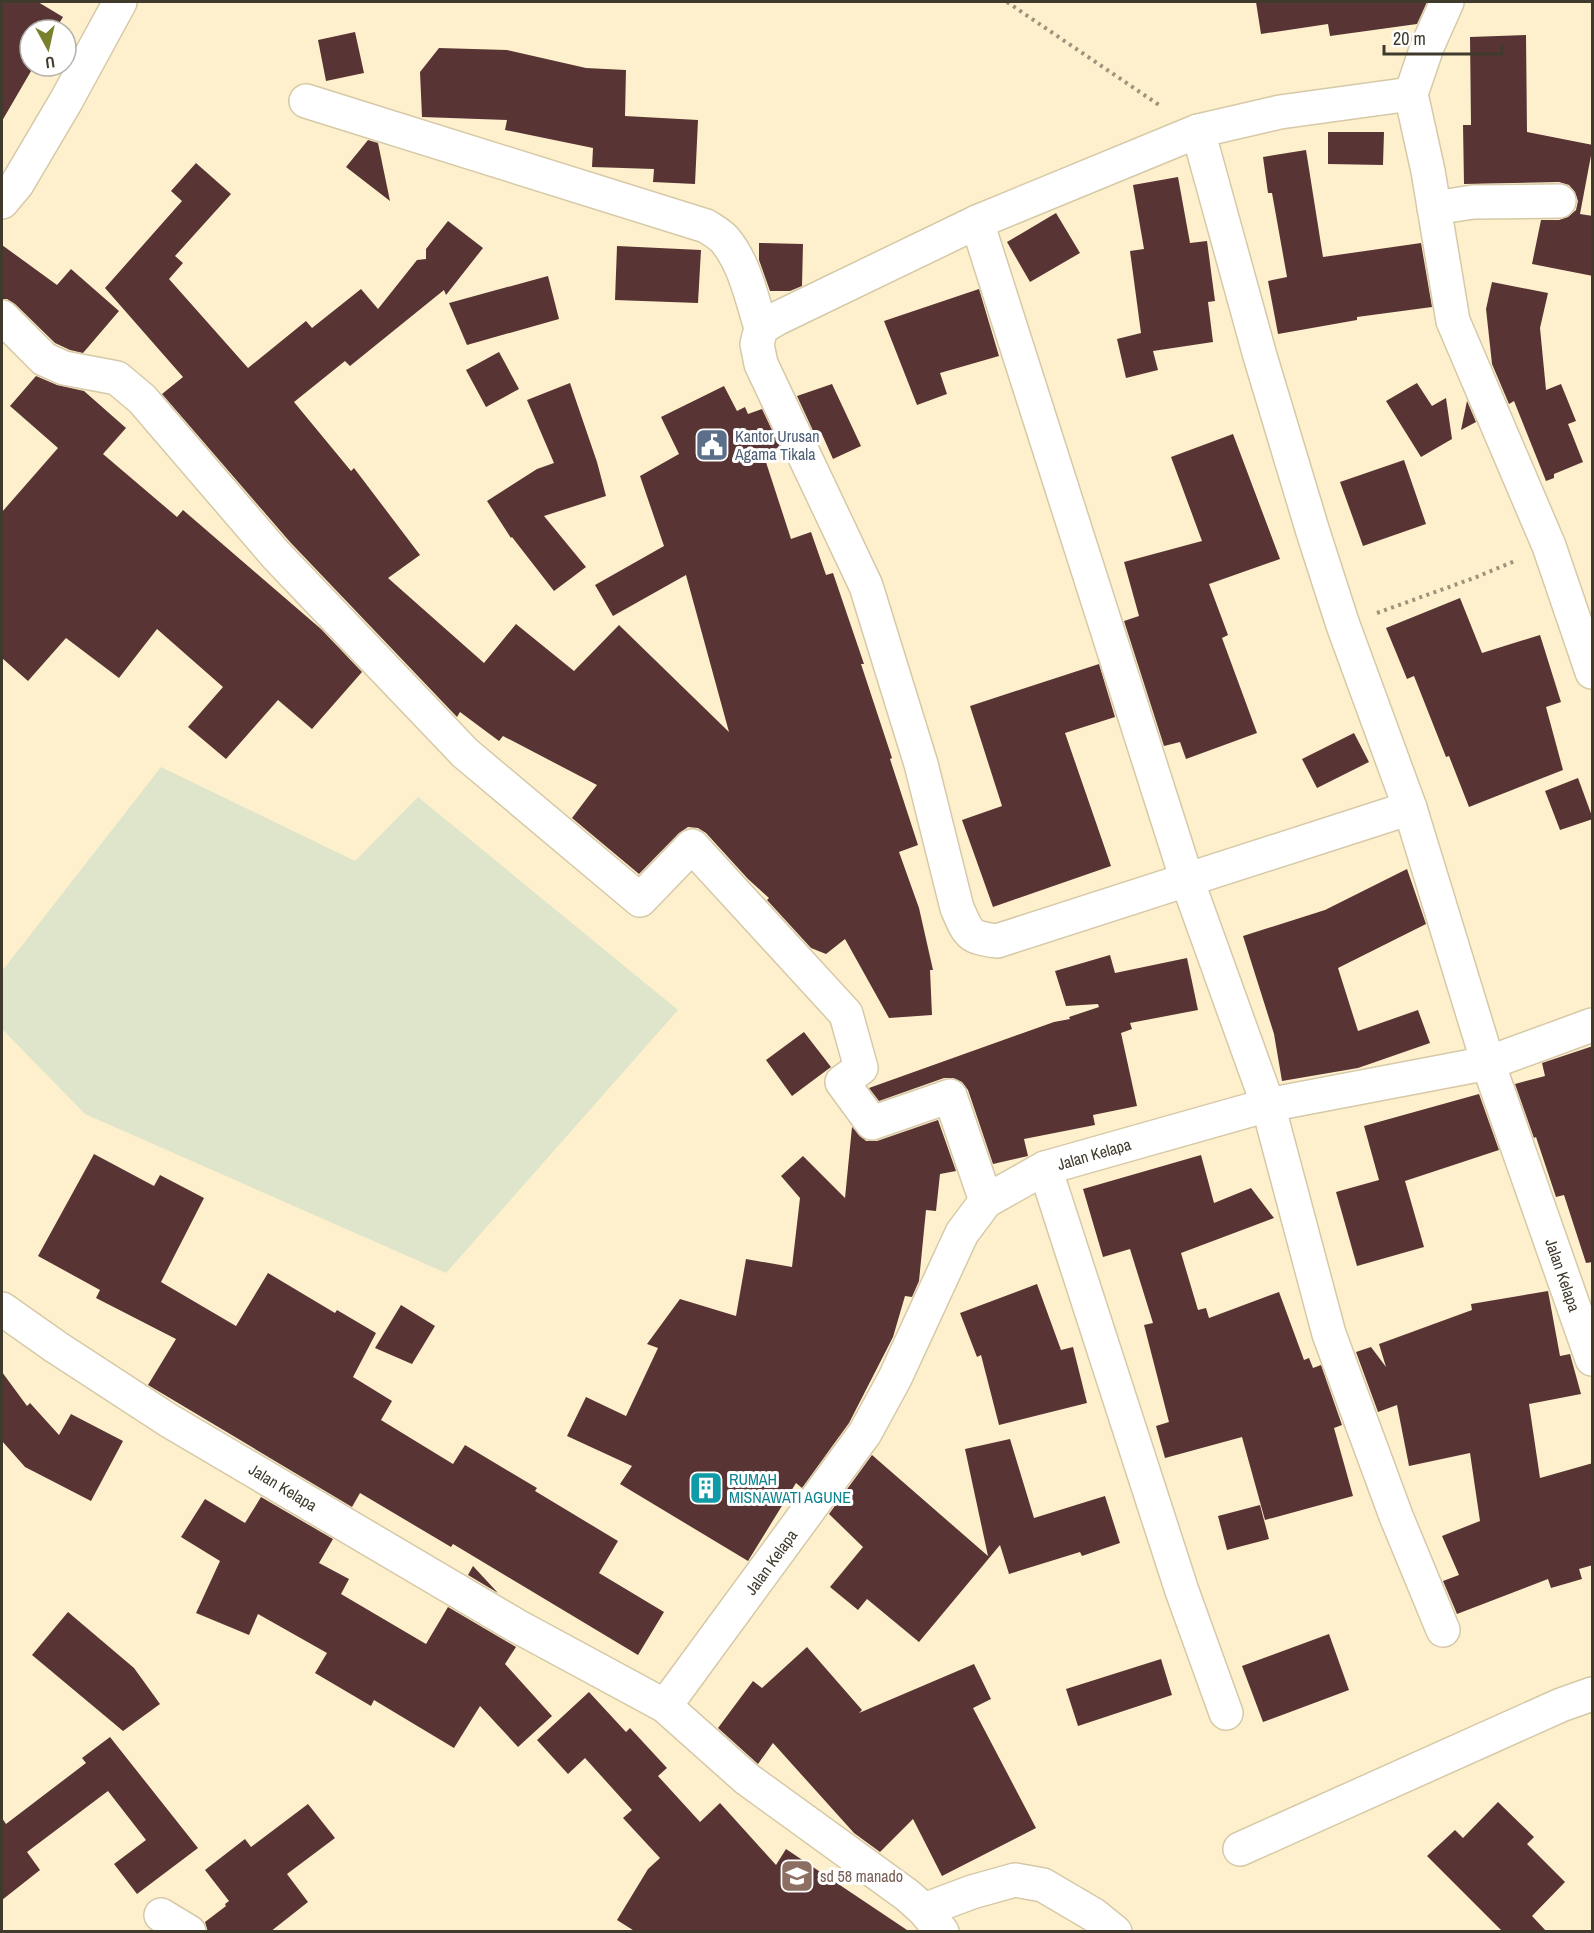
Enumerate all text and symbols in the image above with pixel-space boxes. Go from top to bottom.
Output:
north arrow [18,18,78,78]
scale bar [1384,18,1502,56]
text: 20 m [1393,26,1426,51]
text: U [44,51,56,74]
place label: Kantor Urusan Agama Tikala [734,425,820,465]
public building icon: Kantor Urusan Agama Tikala [694,427,730,463]
street label: Jalan Kelapa [1055,1133,1134,1175]
street label: Jalan Kelapa [1540,1236,1586,1315]
street label: Jalan Kelapa [245,1458,322,1516]
place label: RUMAH MISNAWATI AGUNE [729,1468,851,1508]
building icon: RUMAH MISNAWATI AGUNE [688,1470,724,1506]
street label: Jalan Kelapa [740,1524,803,1599]
school or university icon: sd 58 manado [779,1858,815,1894]
place label: sd 58 manado [820,1865,903,1887]

